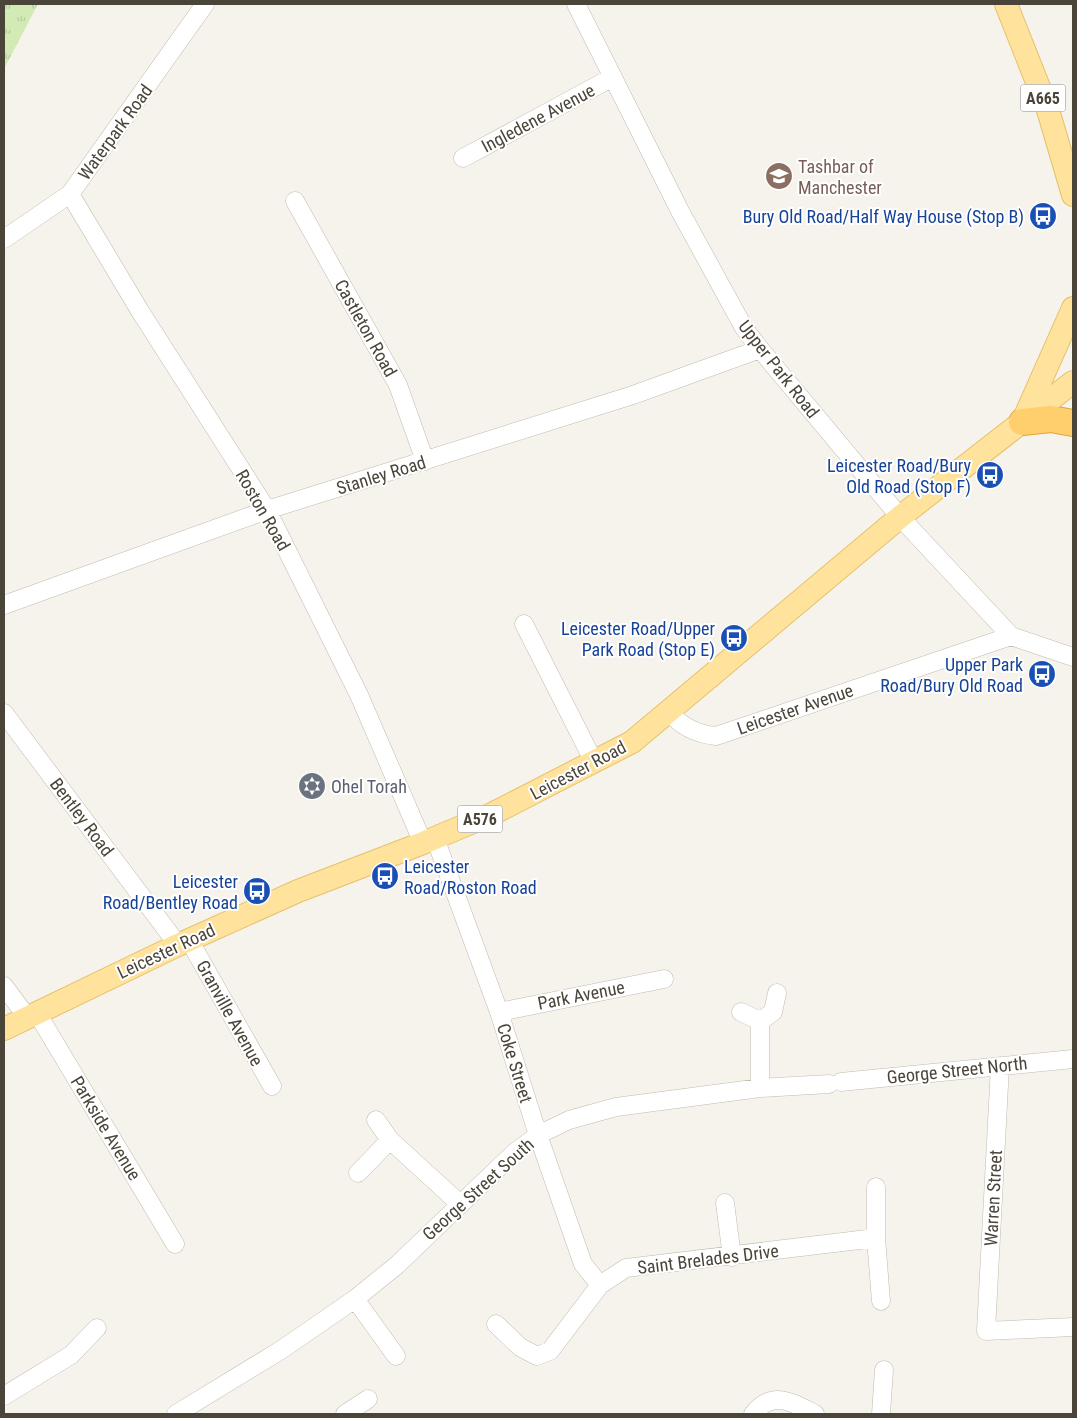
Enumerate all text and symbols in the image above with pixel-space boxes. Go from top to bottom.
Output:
street label: Ingledene Avenue [478,79,598,157]
street label: Waterpark Road [73,80,157,184]
road number: A665 [1020,85,1066,112]
place label: Tashbar of Manchester [798,156,882,198]
school or university icon: Tashbar of Manchester [764,161,794,191]
bus stop icon: Bury Old Road/Half Way House (Stop B) [1028,201,1058,231]
place label: Bury Old Road/Half Way House (Stop B) [743,206,1024,228]
street label: Castleton Road [331,276,401,380]
street label: Upper Park Road [734,316,824,422]
street label: Stanley Road [334,451,428,499]
place label: Leicester Road/Bury Old Road (Stop F) [827,455,971,498]
bus stop icon: Leicester Road/Bury Old Road (Stop F) [975,460,1005,490]
street label: Roston Road [231,466,295,554]
place label: Leicester Road/Upper Park Road (Stop E) [561,618,716,661]
bus stop icon: Leicester Road/Upper Park Road (Stop E) [719,623,749,653]
place label: Upper Park Road/Bury Old Road [880,654,1023,696]
bus stop icon: Upper Park Road/Bury Old Road [1027,659,1057,689]
street label: Leicester Avenue [734,679,856,739]
street label: Leicester Road [526,736,630,804]
synagogue icon: Ohel Torah [297,771,327,801]
street label: Bentley Road [46,774,118,860]
place label: Ohel Torah [331,776,407,797]
road number: A576 [458,806,502,832]
place label: Leicester Road/Roston Road [404,856,537,898]
bus stop icon: Leicester Road/Roston Road [370,861,400,891]
place label: Leicester Road/Bentley Road [103,871,239,913]
bus stop icon: Leicester Road/Bentley Road [242,876,272,906]
street label: Leicester Road [114,919,218,983]
street label: Granville Avenue [192,956,268,1070]
street label: Park Avenue [536,976,626,1014]
street label: Coke Street [493,1021,537,1105]
street label: George Street North [886,1052,1028,1088]
street label: Parkside Avenue [67,1072,145,1184]
street label: George Street South [418,1134,538,1244]
street label: Warren Street [980,1149,1006,1247]
street label: Saint Brelades Drive [636,1240,780,1278]

